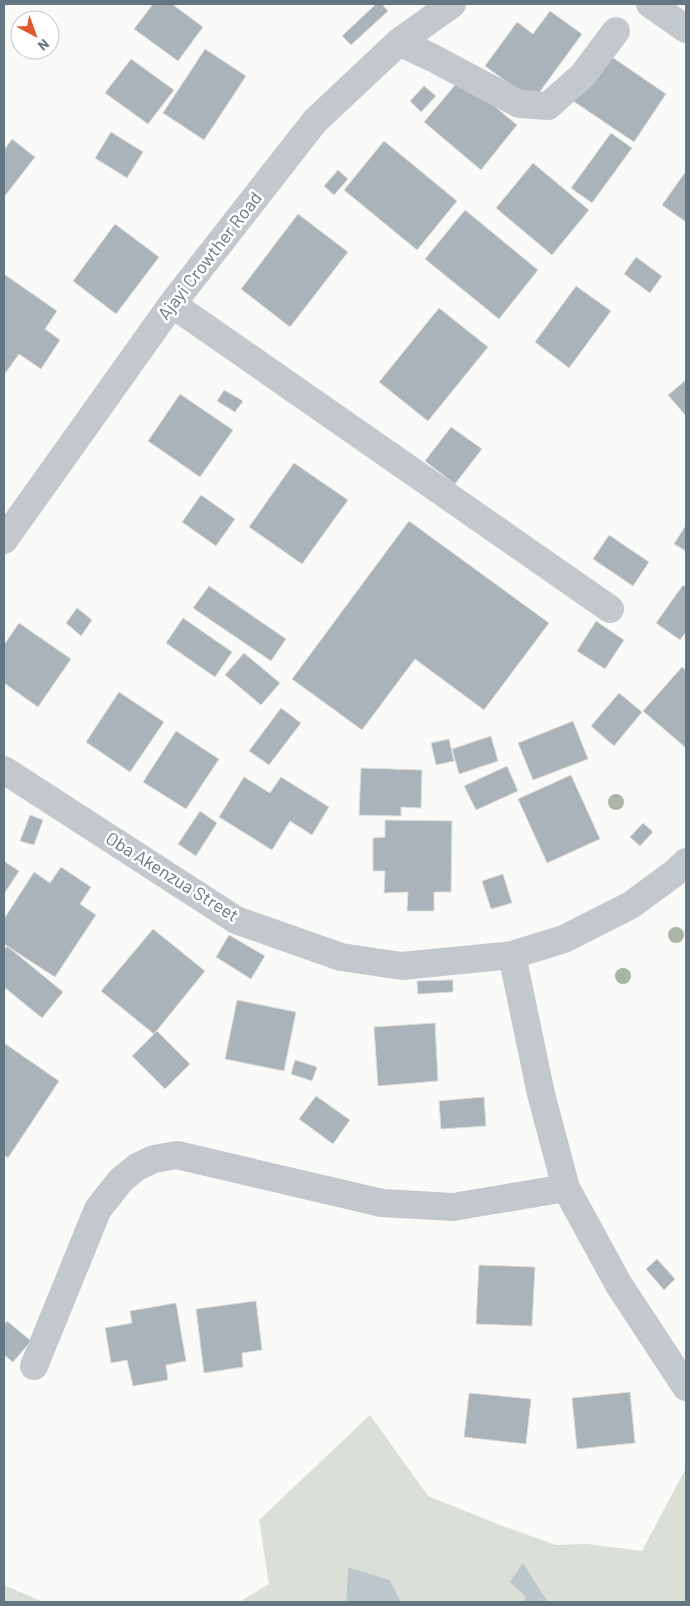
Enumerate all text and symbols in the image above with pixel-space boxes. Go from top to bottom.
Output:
north arrow [10,10,60,60]
text: N [35,36,53,55]
street label: Ajayi Crowther Road [152,187,266,324]
street label: Oba Akenzua Street [102,826,243,926]

